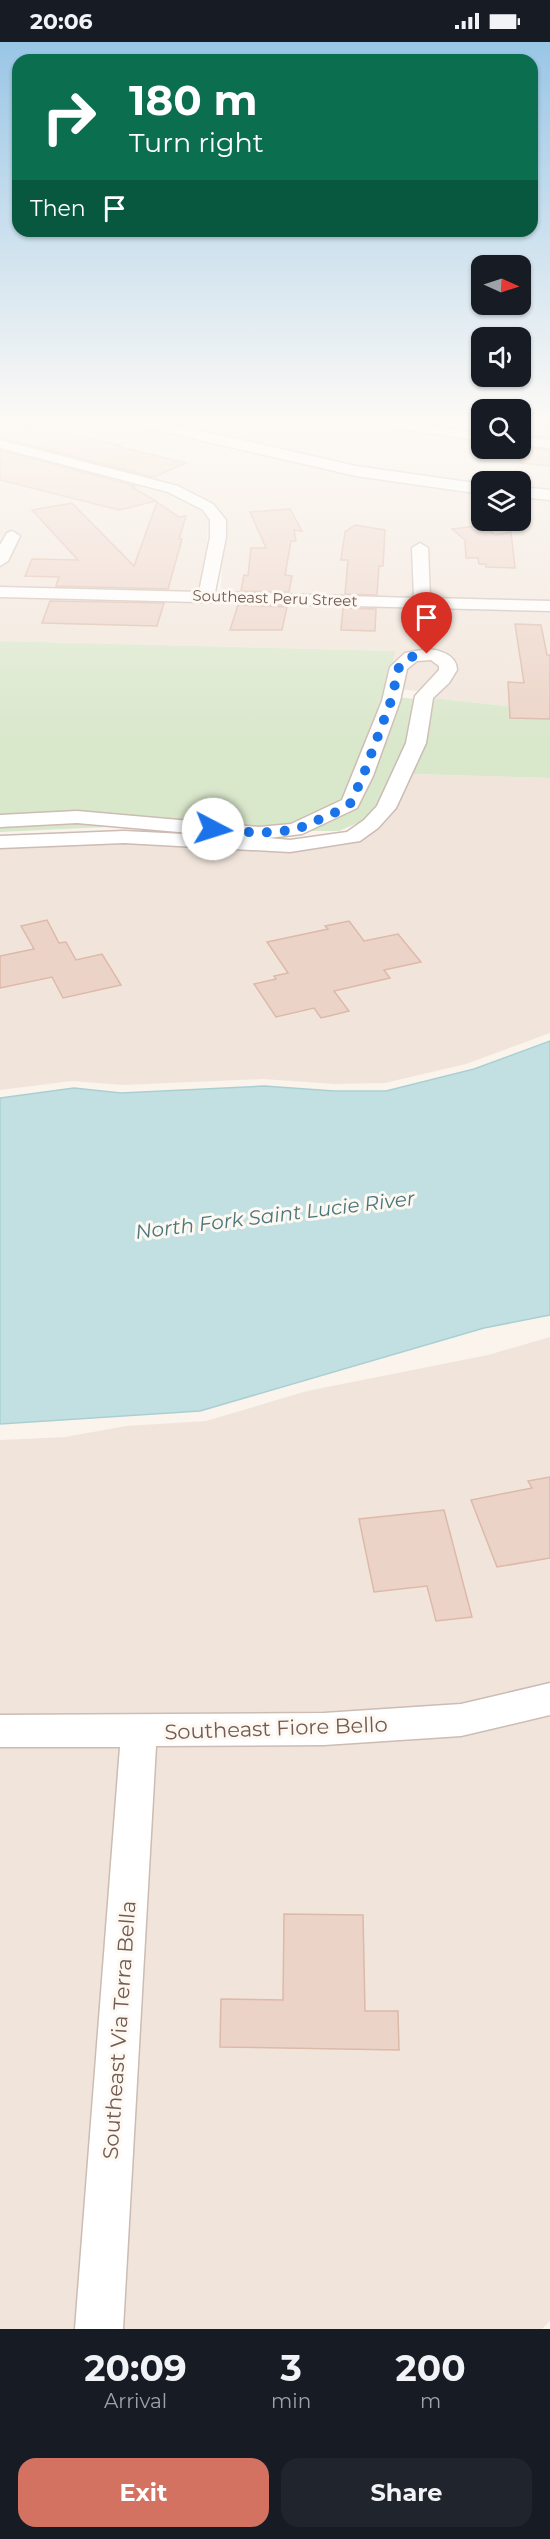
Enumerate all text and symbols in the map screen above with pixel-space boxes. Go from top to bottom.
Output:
text: 20:06 [30,8,93,35]
text: 180 m [129,74,258,126]
icon: right [30,78,108,156]
text: Turn right [129,126,264,159]
icon: arrive [98,192,131,225]
text: Then [30,195,86,222]
north arrow [471,255,531,315]
map controls [471,255,531,531]
button: sound [471,327,531,387]
button: search [471,399,531,459]
button: layers [471,471,531,531]
street label: Southeast Peru Street [192,586,358,610]
pin [401,592,452,654]
icon: arrive [410,601,443,634]
position arrow [181,797,245,861]
water label: North Fork Saint Lucie River [134,1186,417,1244]
street label: Southeast Fiore Bello [164,1712,388,1744]
street label: Southeast Via Terra Bella [97,1900,141,2160]
text: 20:09 [84,2346,187,2390]
text: 3 [281,2346,302,2390]
text: 200 [396,2346,466,2390]
text: Arrival [104,2389,167,2413]
text: min [271,2389,311,2413]
text: m [420,2389,441,2413]
button: Exit [18,2458,269,2527]
button: Share [281,2458,532,2527]

